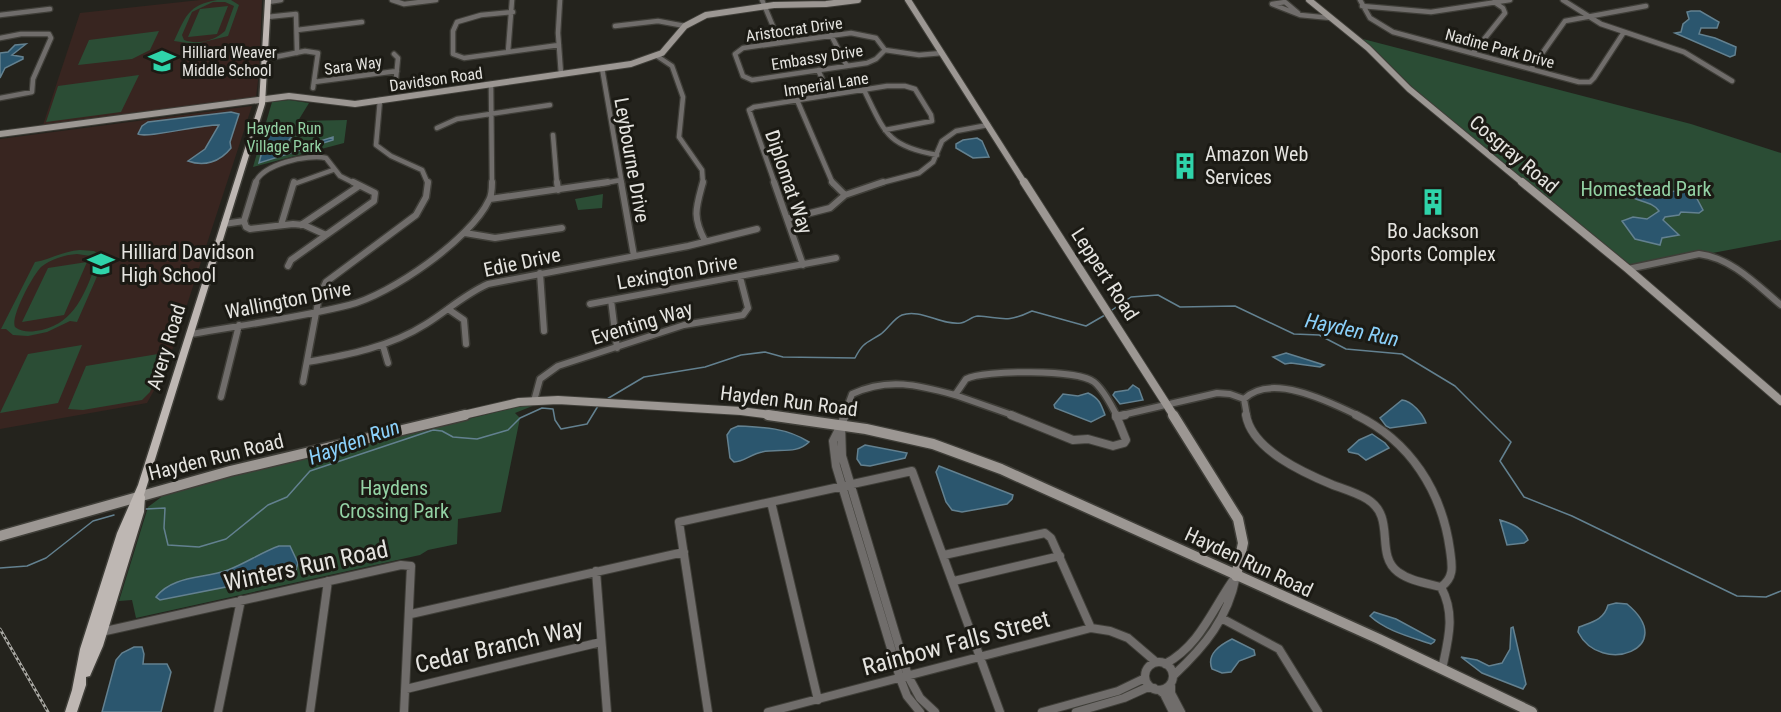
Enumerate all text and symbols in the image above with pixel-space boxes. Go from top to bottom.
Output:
street label: Aristocrat Drive [744,13,844,46]
street label: Nadine Park Drive [1443,25,1557,72]
street label: Embassy Drive [770,41,864,74]
place label: Hilliard Weaver Middle School [182,43,277,80]
school or university icon: Hilliard Weaver Middle School [147,46,177,76]
street label: Sara Way [323,52,383,79]
street label: Davidson Road [388,64,484,95]
street label: Imperial Lane [782,68,870,101]
street label: Leybourne Drive [609,96,655,224]
street label: Cosgray Road [1465,110,1563,198]
park label: Hayden Run Village Park [246,119,322,156]
street label: Diplomat Way [760,127,818,237]
place label: Amazon Web Services [1205,142,1308,189]
building icon: Amazon Web Services [1170,151,1200,181]
park label: Homestead Park [1580,177,1712,201]
building icon: Bo Jackson Sports Complex [1418,187,1448,217]
place label: Bo Jackson Sports Complex [1370,219,1496,266]
street label: Leppert Road [1066,223,1144,325]
place label: Hilliard Davidson High School [121,240,255,287]
street label: Edie Drive [481,242,563,282]
school or university icon: Hilliard Davidson High School [86,249,116,279]
street label: Lexington Drive [615,250,739,294]
street label: Wallington Drive [223,276,353,324]
street label: Eventing Way [589,296,695,350]
street label: Avery Road [142,301,190,393]
water label: Hayden Run [1303,308,1401,352]
street label: Hayden Run Road [719,381,859,421]
water label: Hayden Run [305,414,403,470]
street label: Hayden Run Road [146,429,286,485]
park label: Haydens Crossing Park [339,476,449,523]
street label: Hayden Run Road [1181,522,1317,602]
street label: Winters Run Road [221,535,391,597]
street label: Rainbow Falls Street [859,605,1053,681]
street label: Cedar Branch Way [412,613,586,679]

